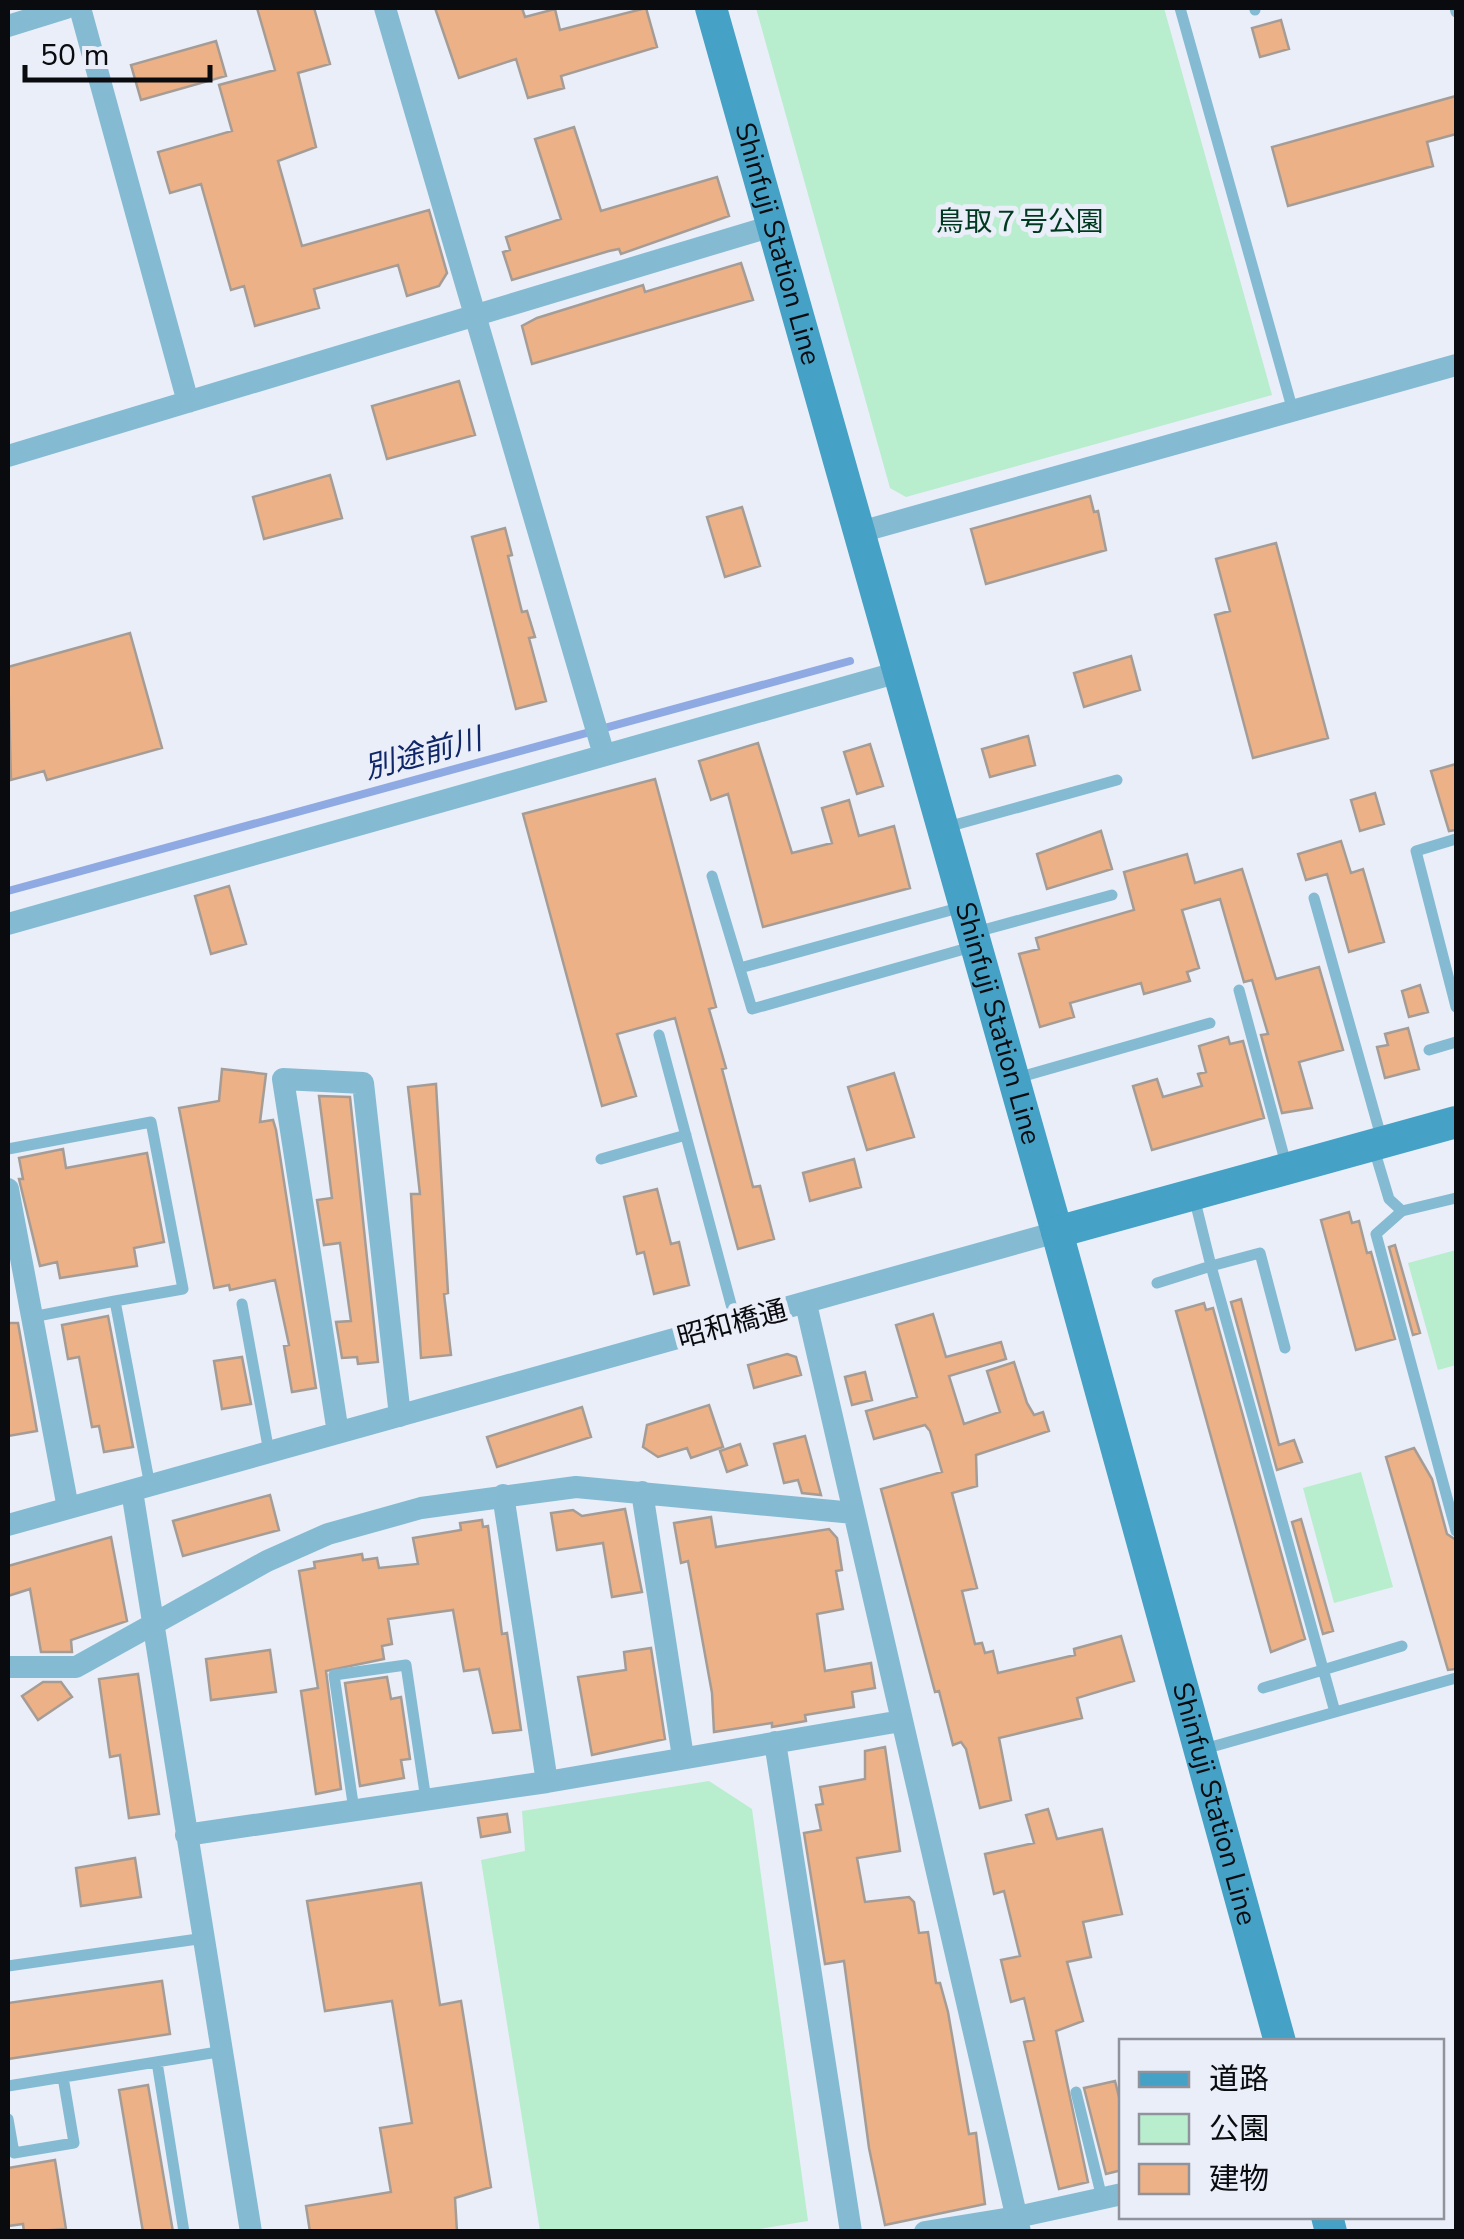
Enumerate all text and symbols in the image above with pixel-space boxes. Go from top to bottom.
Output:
scale bar [25,20,210,82]
text: 50 m [40,35,109,76]
street label: Shinfuji Station Line [725,118,830,369]
park label: 鳥取７号公園 [936,203,1104,241]
water label: 別途前川 [360,718,489,789]
street label: Shinfuji Station Line [946,898,1050,1149]
street label: 昭和橋通 [673,1291,791,1357]
street label: Shinfuji Station Line [1163,1678,1266,1929]
legend [1119,2039,1444,2219]
text: 道路 [1209,2059,1269,2100]
text: 公園 [1209,2109,1269,2150]
text: 建物 [1209,2159,1269,2200]

